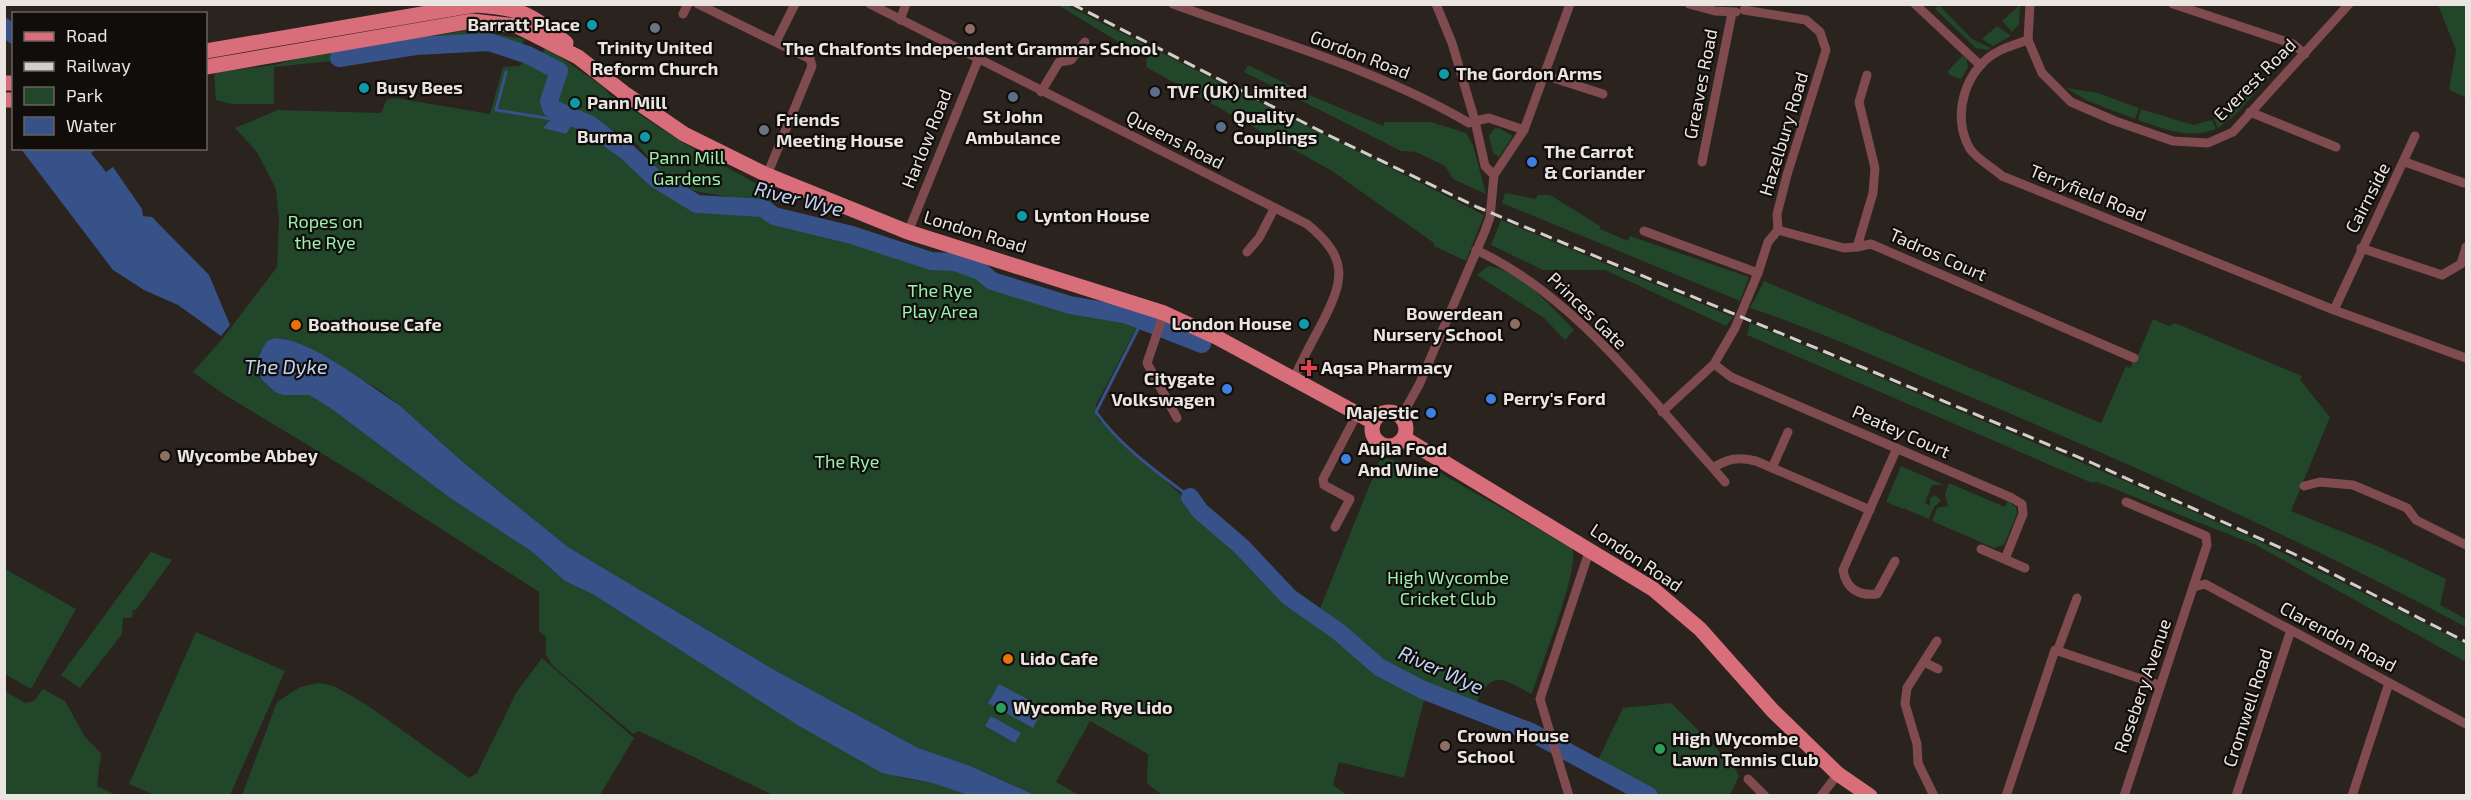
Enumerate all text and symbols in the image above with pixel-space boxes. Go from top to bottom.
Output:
legend [12,12,207,150]
place label: Barratt Place [468,13,580,35]
marker: Barratt Place [585,18,599,32]
marker: Trinity United Reform Church [648,21,662,35]
marker: The Chalfonts Independent Grammar School [963,22,977,36]
text: Road [66,24,107,46]
street label: Gordon Road [1307,25,1413,83]
street label: Greaves Road [1679,27,1721,141]
street label: Everest Road [2209,34,2300,125]
place label: Trinity United Reform Church [592,36,718,79]
place label: The Chalfonts Independent Grammar School [783,37,1157,59]
text: Railway [66,54,131,76]
place label: The Gordon Arms [1456,62,1602,84]
marker: The Gordon Arms [1437,67,1451,81]
street label: Hazelbury Road [1754,69,1812,198]
place label: Busy Bees [376,76,463,98]
place label: TVF (UK) Limited [1167,80,1307,102]
marker: Busy Bees [357,81,371,95]
text: Park [66,84,103,106]
marker: TVF (UK) Limited [1148,85,1162,99]
street label: Harlow Road [896,86,956,191]
marker: St John Ambulance [1006,90,1020,104]
place label: Pann Mill [587,91,667,113]
marker: Pann Mill [568,96,582,110]
place label: St John Ambulance [965,105,1061,148]
street label: Queens Road [1123,105,1228,173]
place label: Quality Couplings [1233,105,1317,148]
place label: Friends Meeting House [776,108,904,151]
text: Water [66,114,116,136]
marker: Quality Couplings [1214,120,1228,134]
marker: Friends Meeting House [757,123,771,137]
place label: Burma [577,125,633,147]
marker: Burma [638,130,652,144]
place label: The Carrot & Coriander [1544,140,1646,183]
park label: Pann Mill Gardens [649,146,726,189]
marker: The Carrot & Coriander [1525,155,1539,169]
street label: Terryfield Road [2027,159,2150,225]
street label: Cairnside [2340,159,2394,236]
water label: River Wye [752,175,846,222]
place label: Lynton House [1034,204,1150,226]
street label: London Road [921,205,1029,257]
marker: Lynton House [1015,209,1029,223]
park label: Ropes on the Rye [287,210,363,253]
street label: Tadros Court [1886,223,1991,285]
street label: Princes Gate [1543,267,1632,354]
park label: The Rye Play Area [902,279,978,322]
place label: Bowerdean Nursery School [1373,302,1503,345]
place label: London House [1171,312,1292,334]
place label: Boathouse Cafe [308,313,442,335]
marker: London House [1297,317,1311,331]
marker: Bowerdean Nursery School [1508,317,1522,331]
marker: Boathouse Cafe [289,318,303,332]
water label: The Dyke [244,354,328,379]
place label: Aqsa Pharmacy [1321,356,1453,378]
marker: Aqsa Pharmacy [1302,361,1316,375]
place label: Citygate Volkswagen [1111,367,1215,410]
marker: Citygate Volkswagen [1220,382,1234,396]
place label: Perry's Ford [1503,387,1606,409]
marker: Perry's Ford [1484,392,1498,406]
street label: Peatey Court [1849,400,1954,462]
place label: Majestic [1346,401,1419,423]
marker: Majestic [1424,406,1438,420]
place label: Aujla Food And Wine [1358,437,1447,480]
place label: Wycombe Abbey [177,444,319,466]
marker: Wycombe Abbey [158,449,172,463]
park label: The Rye [815,450,879,472]
marker: Aujla Food And Wine [1339,452,1353,466]
street label: London Road [1586,518,1687,596]
park label: High Wycombe Cricket Club [1387,566,1509,609]
street label: Clarendon Road [2276,596,2401,676]
street label: Rosebery Avenue [2109,616,2175,756]
water label: River Wye [1395,640,1488,700]
street label: Cromwell Road [2218,646,2277,770]
place label: Lido Cafe [1020,647,1098,669]
marker: Lido Cafe [1001,652,1015,666]
place label: Wycombe Rye Lido [1013,696,1173,718]
marker: Wycombe Rye Lido [994,701,1008,715]
place label: Crown House School [1457,724,1569,767]
place label: High Wycombe Lawn Tennis Club [1672,727,1819,770]
marker: Crown House School [1438,739,1452,753]
marker: High Wycombe Lawn Tennis Club [1653,742,1667,756]

